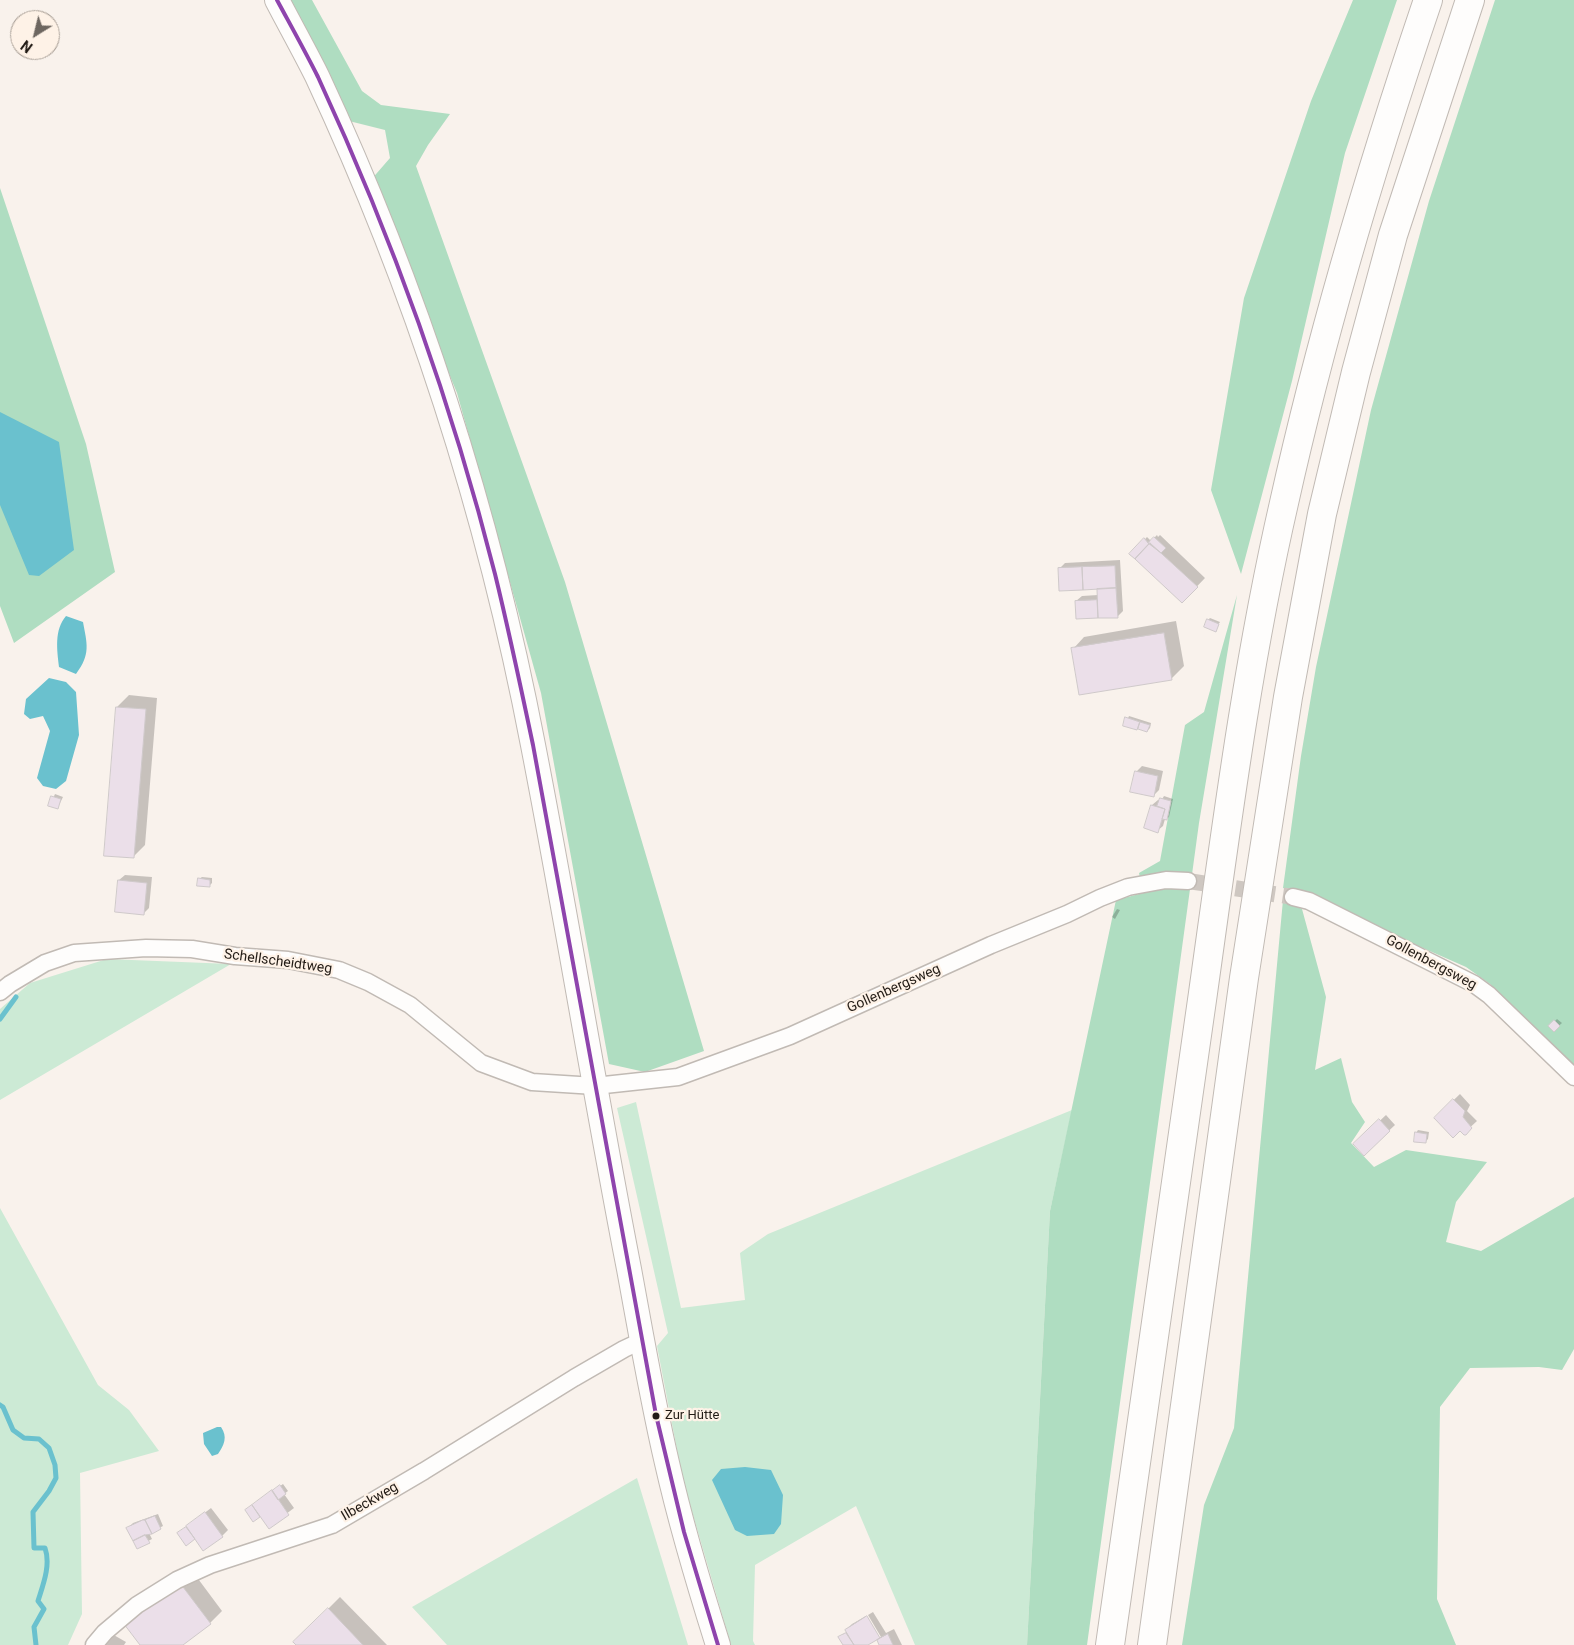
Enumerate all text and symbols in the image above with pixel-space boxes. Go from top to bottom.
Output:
north arrow [10,10,60,60]
text: N [18,37,35,56]
street label: Gollenbergsweg [1383,932,1479,994]
street label: Schellscheidtweg [223,946,333,978]
street label: Gollenbergsweg [845,961,943,1017]
place label: Zur Hütte [665,1408,719,1424]
marker: Zur Hütte [651,1411,661,1421]
street label: Ilbeckweg [339,1479,401,1525]

